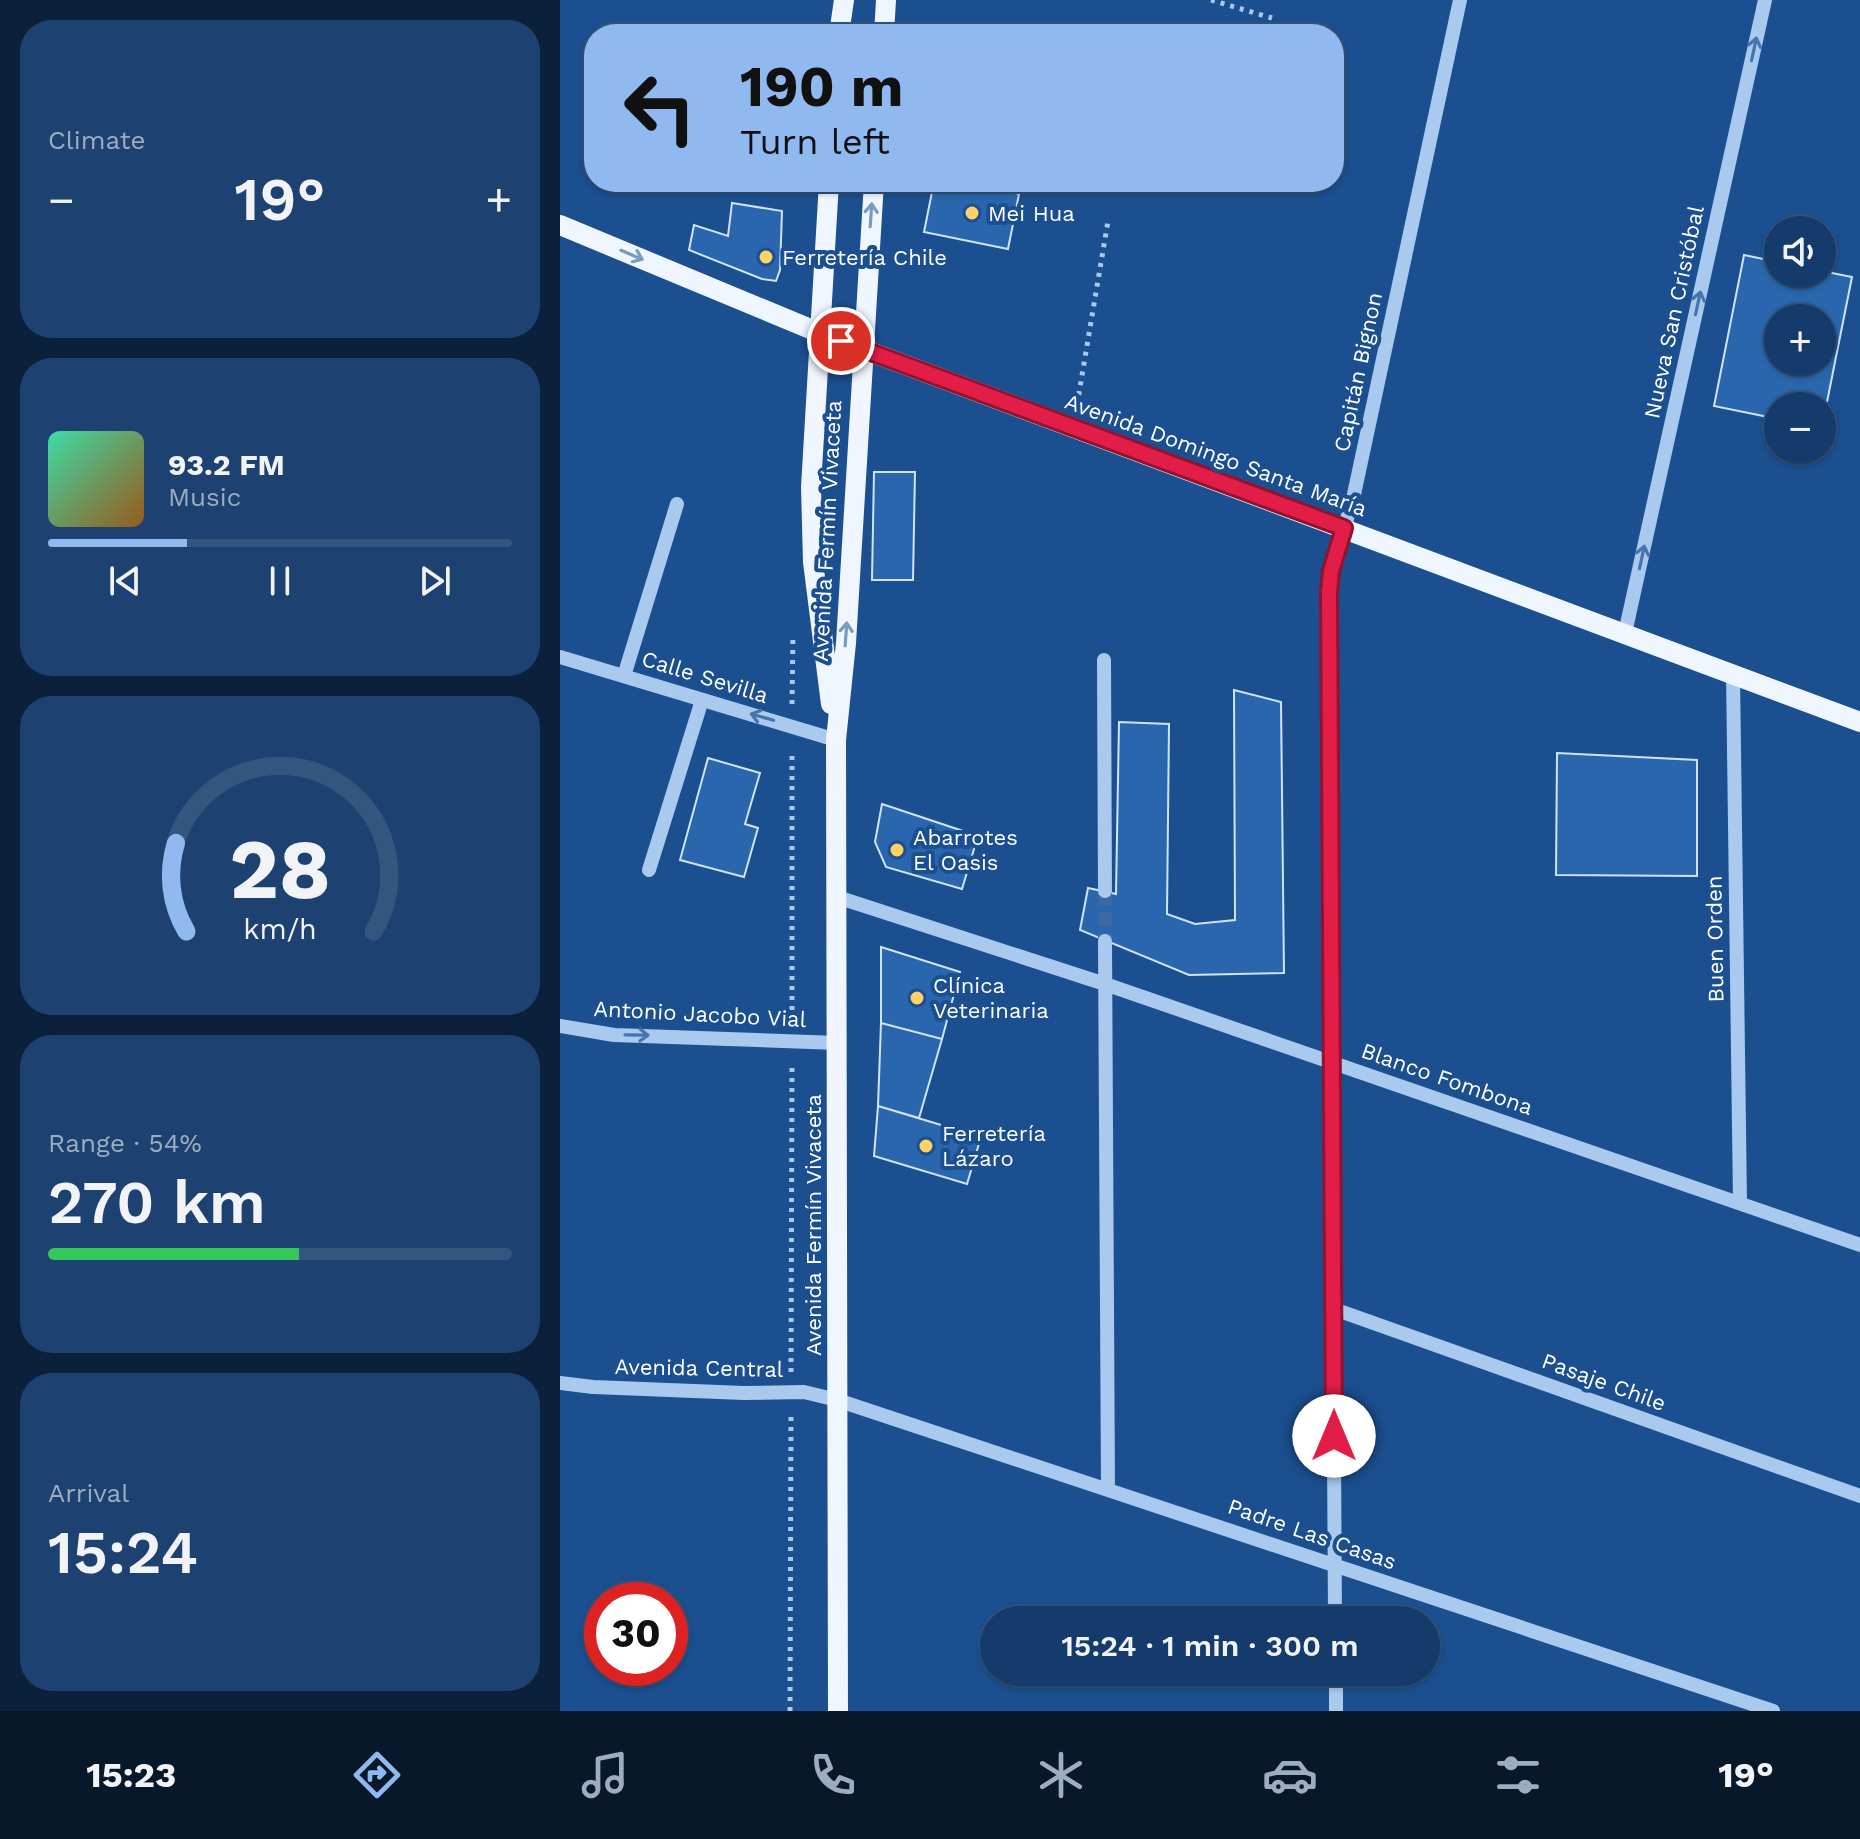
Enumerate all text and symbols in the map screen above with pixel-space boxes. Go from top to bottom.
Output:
one-way arrow [1747,37,1762,63]
text: 190 m [740,54,903,120]
icon: left [608,56,712,160]
text: Turn left [740,121,890,163]
text: Climate [48,125,146,155]
text: 19° [235,164,325,235]
text: − [48,174,75,226]
text: + [485,174,512,226]
place label: Mei Hua [988,201,1075,226]
one-way arrow [864,202,879,229]
street label: Nueva San Cristóbal [1639,203,1709,421]
marker: Mei Hua [963,204,981,222]
map controls [1764,216,1836,464]
button: sound [1764,216,1836,288]
place label: Ferretería Chile [782,245,947,270]
one-way arrow [619,248,644,263]
marker: Ferretería Chile [757,248,775,266]
street label: Capitán Bignon [1329,290,1387,454]
one-way arrow [1691,291,1706,316]
button: + [1764,304,1836,376]
pin [807,307,875,375]
icon: arrive [819,319,863,363]
street label: Avenida Domingo Santa María [1062,389,1370,521]
button: − [1764,392,1836,464]
street label: Avenida Fermín Vivaceta [808,400,846,662]
text: 93.2 FM [168,447,285,482]
text: Music [168,482,241,512]
one-way arrow [1635,545,1650,570]
icon: previous [103,559,147,603]
icon: pause [258,559,302,603]
icon: next [413,559,457,603]
one-way arrow [839,621,854,648]
street label: Calle Sevilla [639,646,771,708]
one-way arrow [749,709,775,724]
text: 28 [229,820,331,917]
place label: Abarrotes El Oasis [913,825,1018,875]
marker: Abarrotes El Oasis [888,841,906,859]
street label: Buen Orden [1701,875,1729,1003]
text: km/h [243,912,317,946]
place label: Clínica Veterinaria [933,973,1049,1023]
marker: Clínica Veterinaria [908,989,926,1007]
street label: Antonio Jacobo Vial [593,996,807,1032]
one-way arrow [623,1027,650,1043]
street label: Blanco Fombona [1358,1038,1536,1120]
street label: Avenida Fermín Vivaceta [801,1094,826,1356]
place label: Ferretería Lázaro [942,1121,1046,1171]
text: Range · 54% [48,1128,202,1158]
marker: Ferretería Lázaro [917,1137,935,1155]
text: 270 km [48,1167,266,1238]
street label: Pasaje Chile [1539,1348,1669,1416]
street label: Avenida Central [614,1354,784,1382]
position arrow [1292,1394,1376,1478]
text: Arrival [48,1478,129,1508]
street label: Padre Las Casas [1225,1493,1399,1575]
text: 15:24 [48,1517,198,1588]
speed limit sign: 30 [584,1582,688,1686]
text: 15:24 · 1 min · 300 m [1061,1628,1359,1663]
icon: directions [349,1747,405,1803]
icon: music [577,1747,633,1803]
icon: phone [805,1747,861,1803]
icon: climate [1033,1747,1089,1803]
icon: car [1262,1747,1318,1803]
icon: filters [1490,1747,1546,1803]
text: 15:23 [86,1754,176,1796]
text: 19° [1718,1754,1774,1796]

